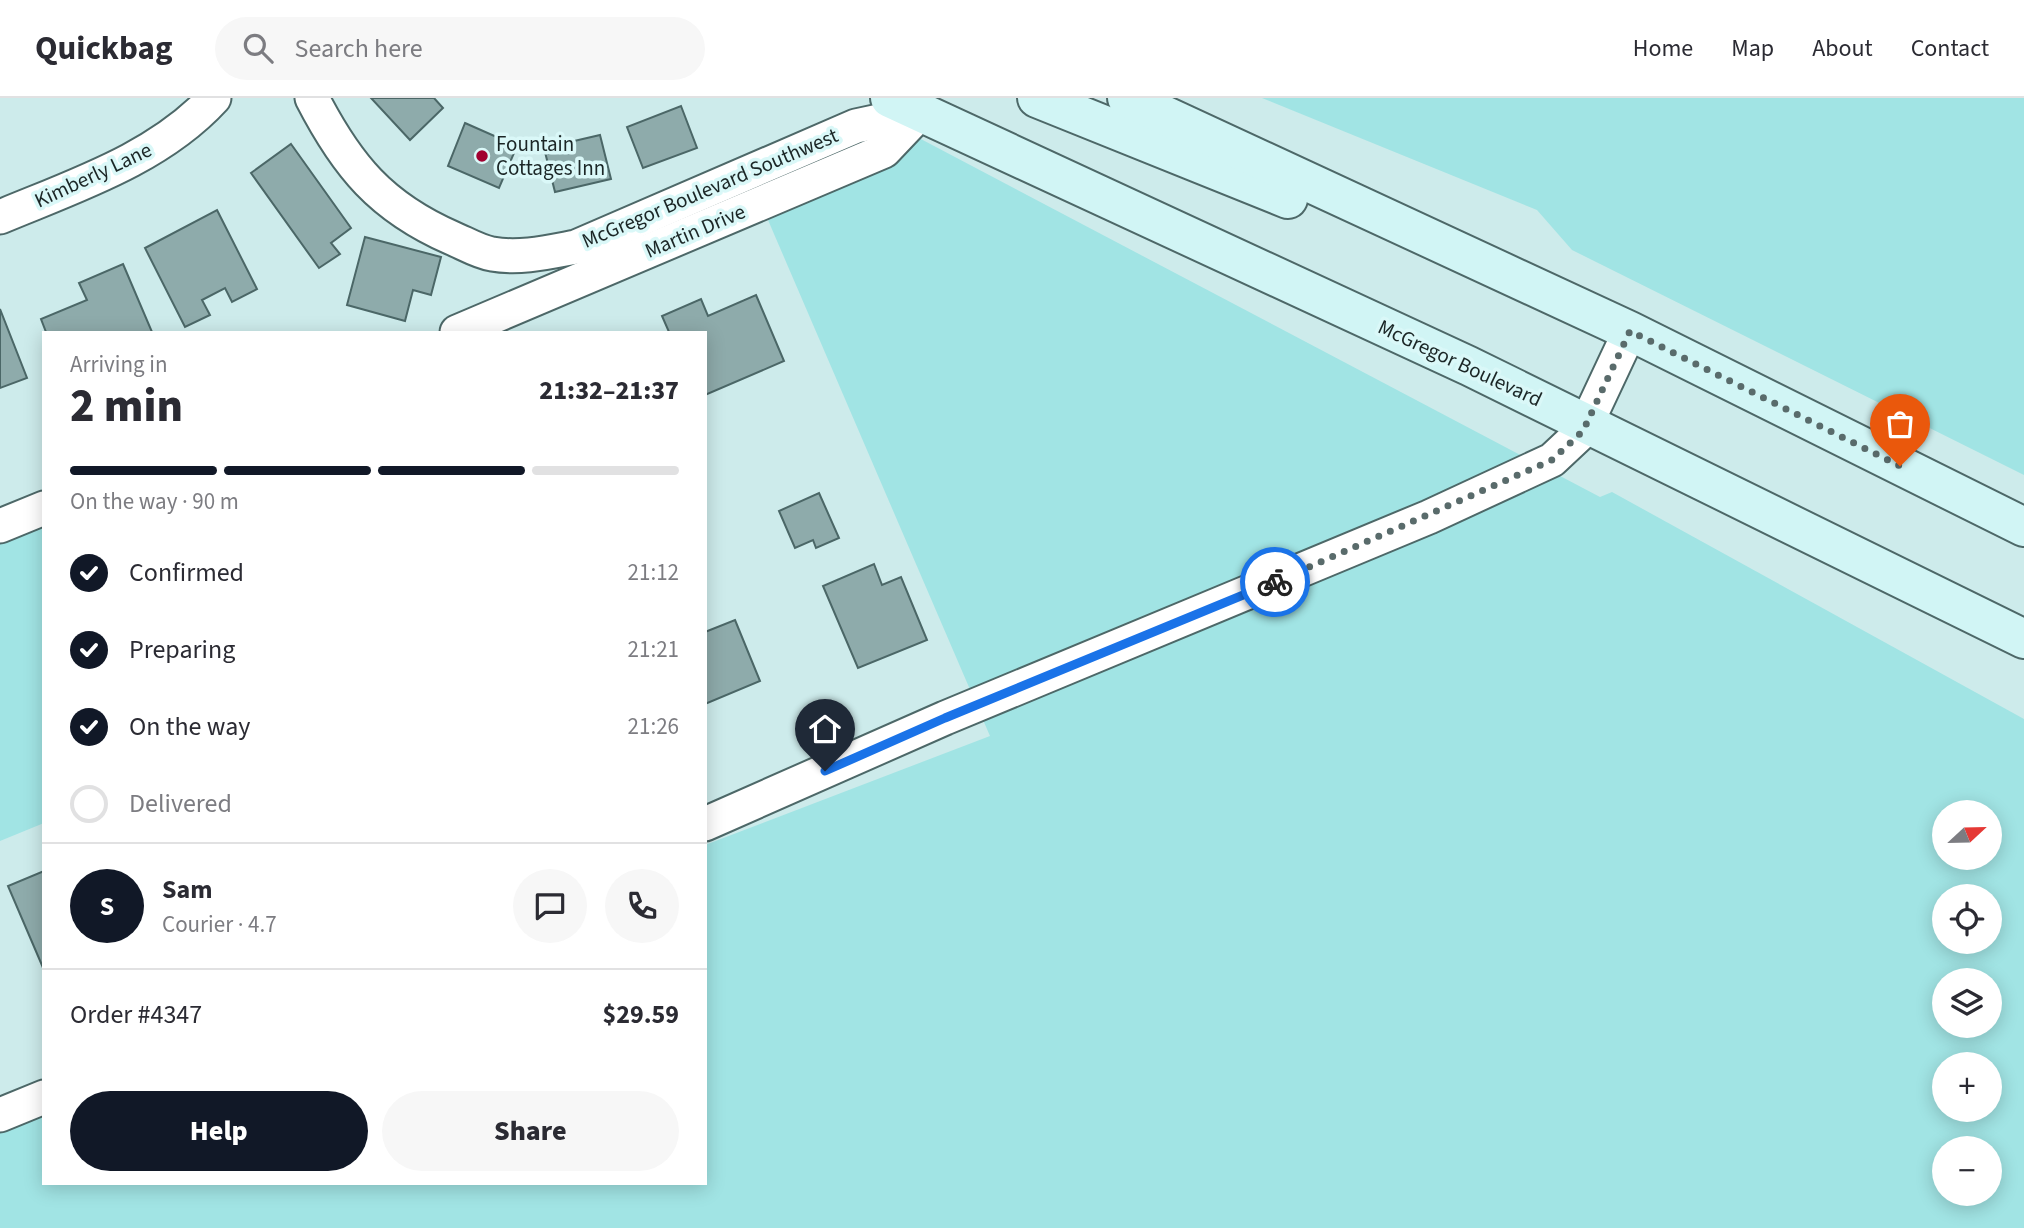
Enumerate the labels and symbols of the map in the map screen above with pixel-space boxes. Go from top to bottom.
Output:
street label: McGregor Boulevard Southwest [577,120,843,256]
place label: Fountain Cottages Inn [496,129,605,183]
street label: Kimberly Lane [30,135,156,215]
marker: Fountain Cottages Inn [474,148,490,164]
street label: Martin Drive [640,196,750,266]
street label: McGregor Boulevard [1373,312,1547,414]
pin [1870,394,1930,466]
courier [1240,547,1310,617]
pin [795,699,855,771]
north arrow [1932,800,2002,870]

